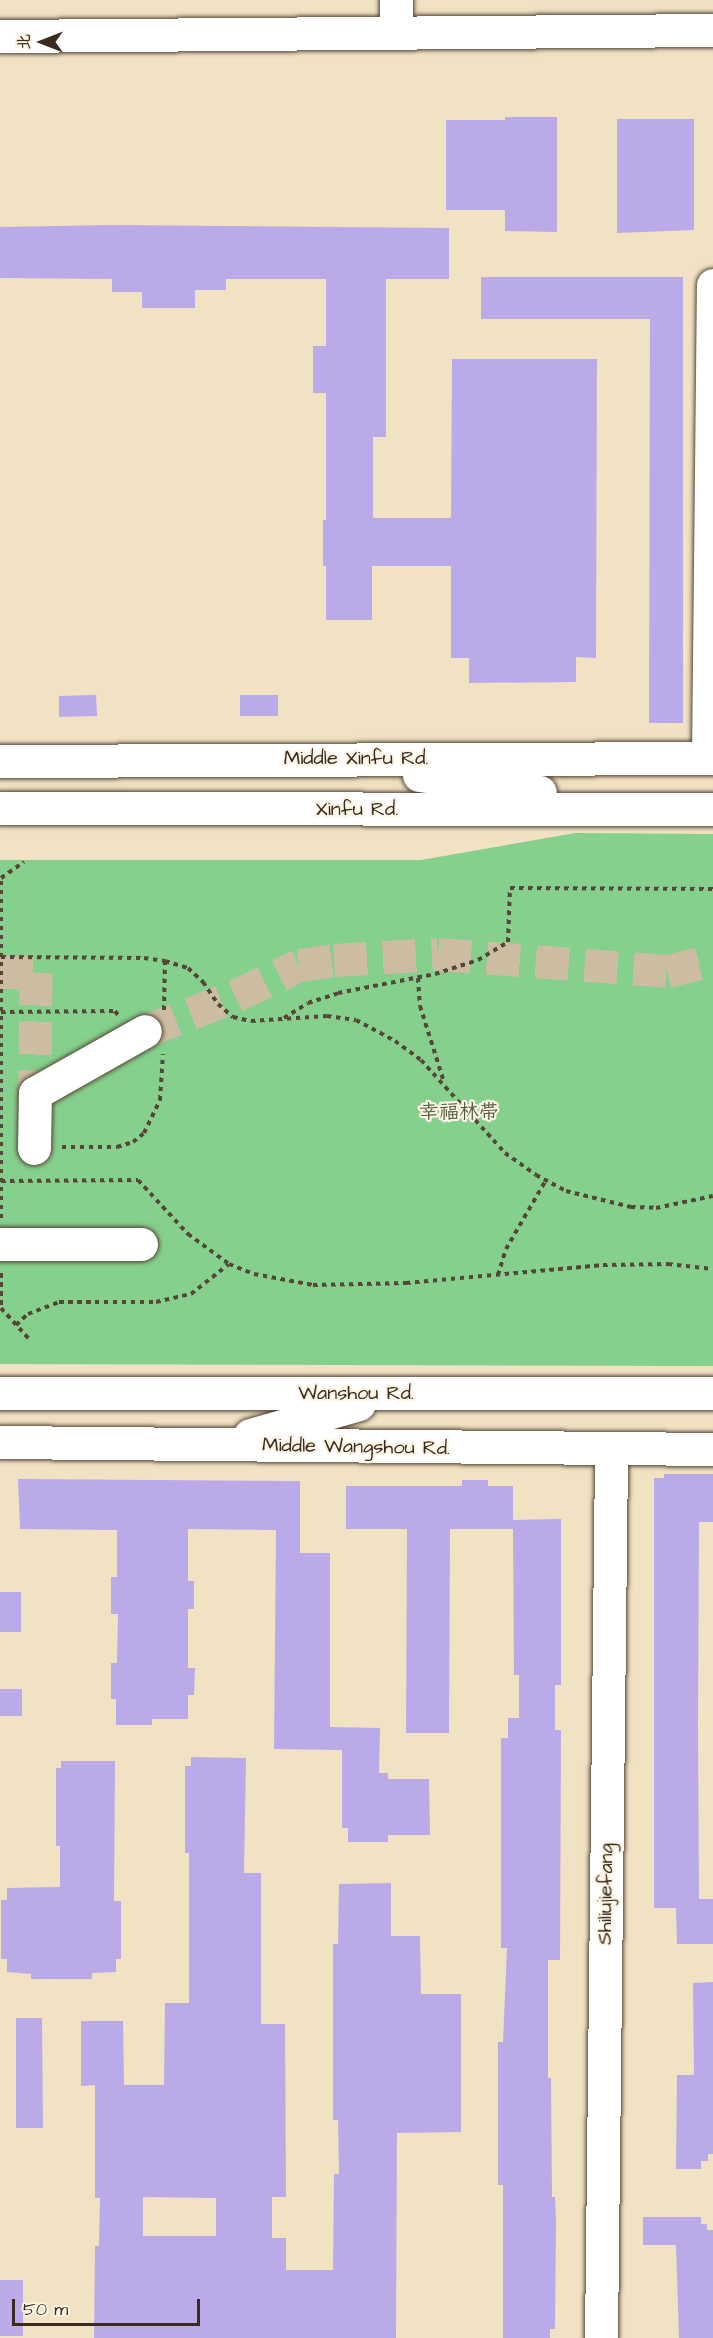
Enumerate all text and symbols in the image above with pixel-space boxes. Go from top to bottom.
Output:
north arrow [12,12,72,72]
text: 北 [13,34,35,50]
street label: Middle Xinfu Rd. [284,746,428,770]
street label: Xinfu Rd. [316,797,398,821]
park label: 幸福林带 [419,1100,499,1124]
street label: Wanshou Rd. [298,1381,414,1405]
street label: Middle Wangshou Rd. [262,1433,450,1461]
street label: Shiliujiefang [593,1843,619,1945]
scale bar [15,2287,202,2325]
text: 50 m [23,2297,68,2322]

